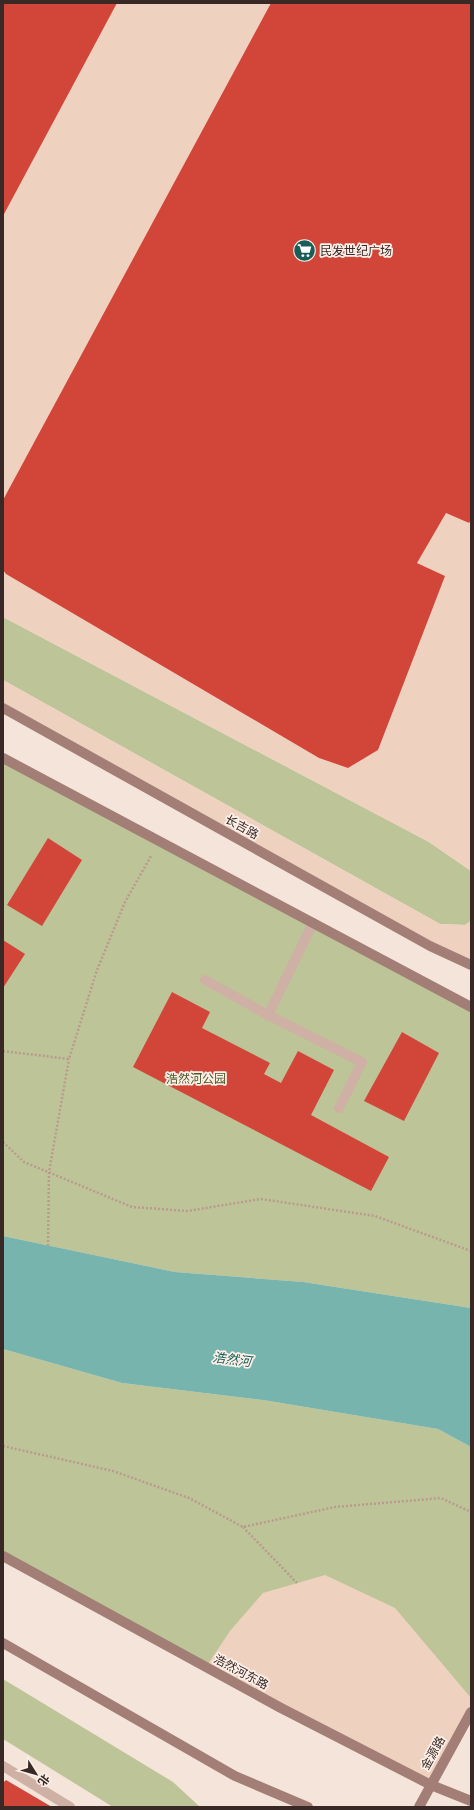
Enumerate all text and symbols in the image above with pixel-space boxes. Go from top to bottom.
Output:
supermarket icon: 民发世纪广场 [291,238,317,264]
place label: 民发世纪广场 [320,244,392,257]
street label: 长吉路 [223,812,261,841]
park label: 浩然河公园 [166,1072,226,1085]
water label: 浩然河 [212,1350,255,1369]
street label: 浩然河东路 [212,1652,271,1691]
street label: 金源路 [418,1734,447,1772]
north arrow [16,1754,56,1794]
text: 北 [36,1772,52,1788]

